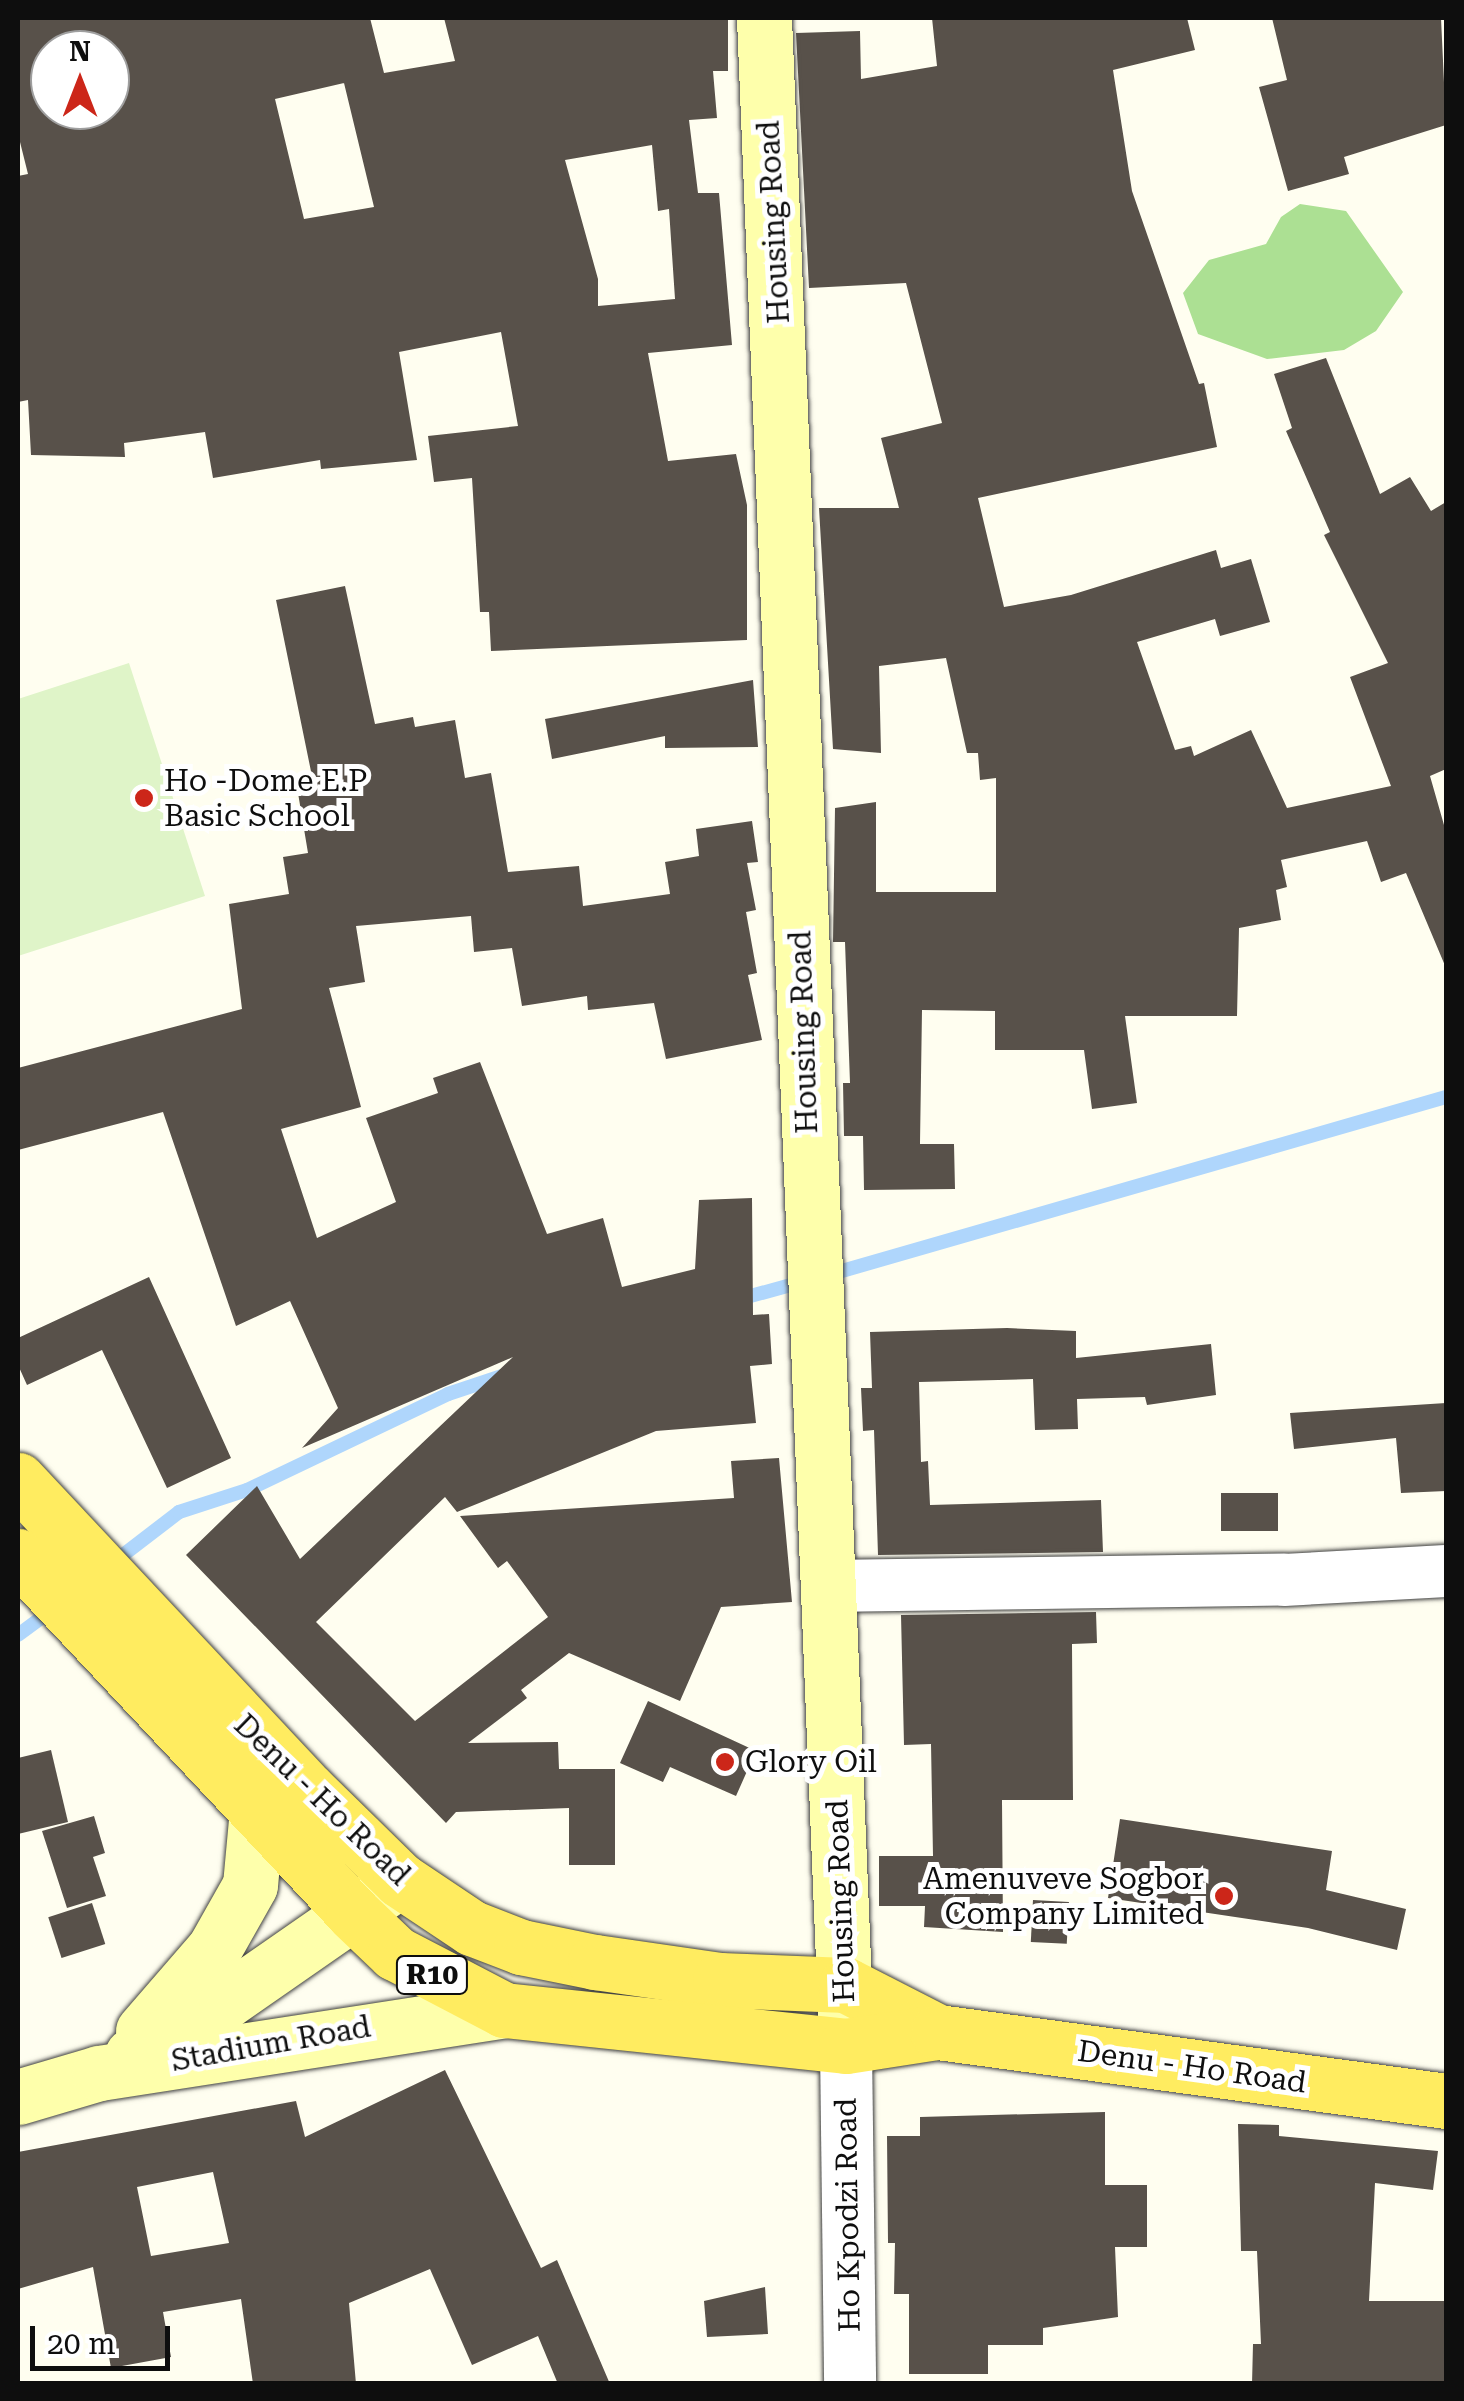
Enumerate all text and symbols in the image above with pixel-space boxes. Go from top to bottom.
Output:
north arrow [30,30,130,130]
text: N [69,35,91,68]
street label: Housing Road [751,120,797,324]
place label: Ho -Dome E.P Basic School [164,763,367,834]
marker: Ho -Dome E.P Basic School [133,787,155,809]
street label: Housing Road [782,930,826,1134]
street label: Denu - Ho Road [227,1707,417,1893]
place label: Glory Oil [745,1744,877,1780]
marker: Glory Oil [714,1751,736,1773]
street label: Housing Road [819,1799,863,2003]
place label: Amenuveve Sogbor Company Limited [923,1861,1204,1932]
marker: Amenuveve Sogbor Company Limited [1213,1885,1235,1907]
road number: R10 [394,1952,470,1998]
street label: Stadium Road [169,2009,373,2079]
street label: Denu - Ho Road [1075,2033,1309,2101]
street label: Ho Kpodzi Road [828,2097,868,2333]
scale bar [35,2306,175,2368]
text: 20 m [47,2326,116,2361]

